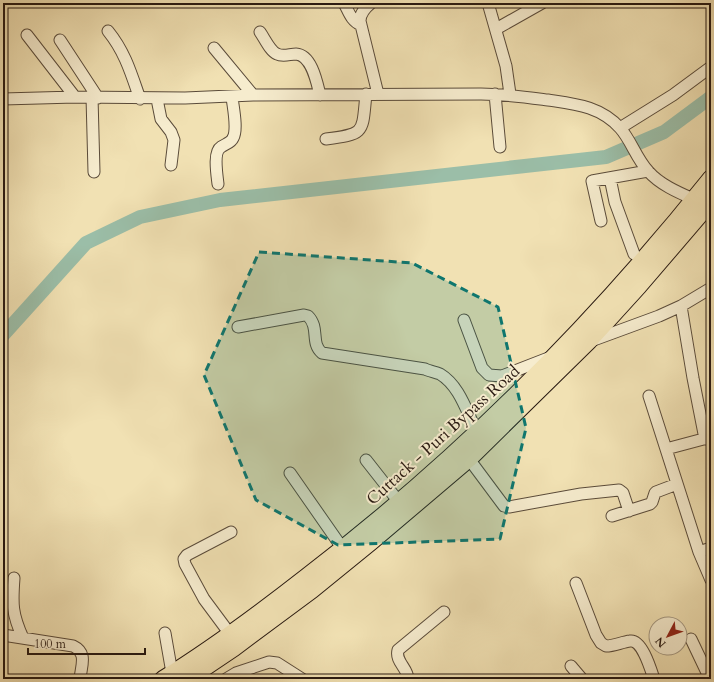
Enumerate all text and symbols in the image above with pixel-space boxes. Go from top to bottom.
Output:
street label: Cuttack - Puri Bypass Road [361,360,525,510]
north arrow [648,616,688,656]
scale bar [28,630,145,656]
text: N [652,633,670,651]
text: 100 m [34,636,67,652]

